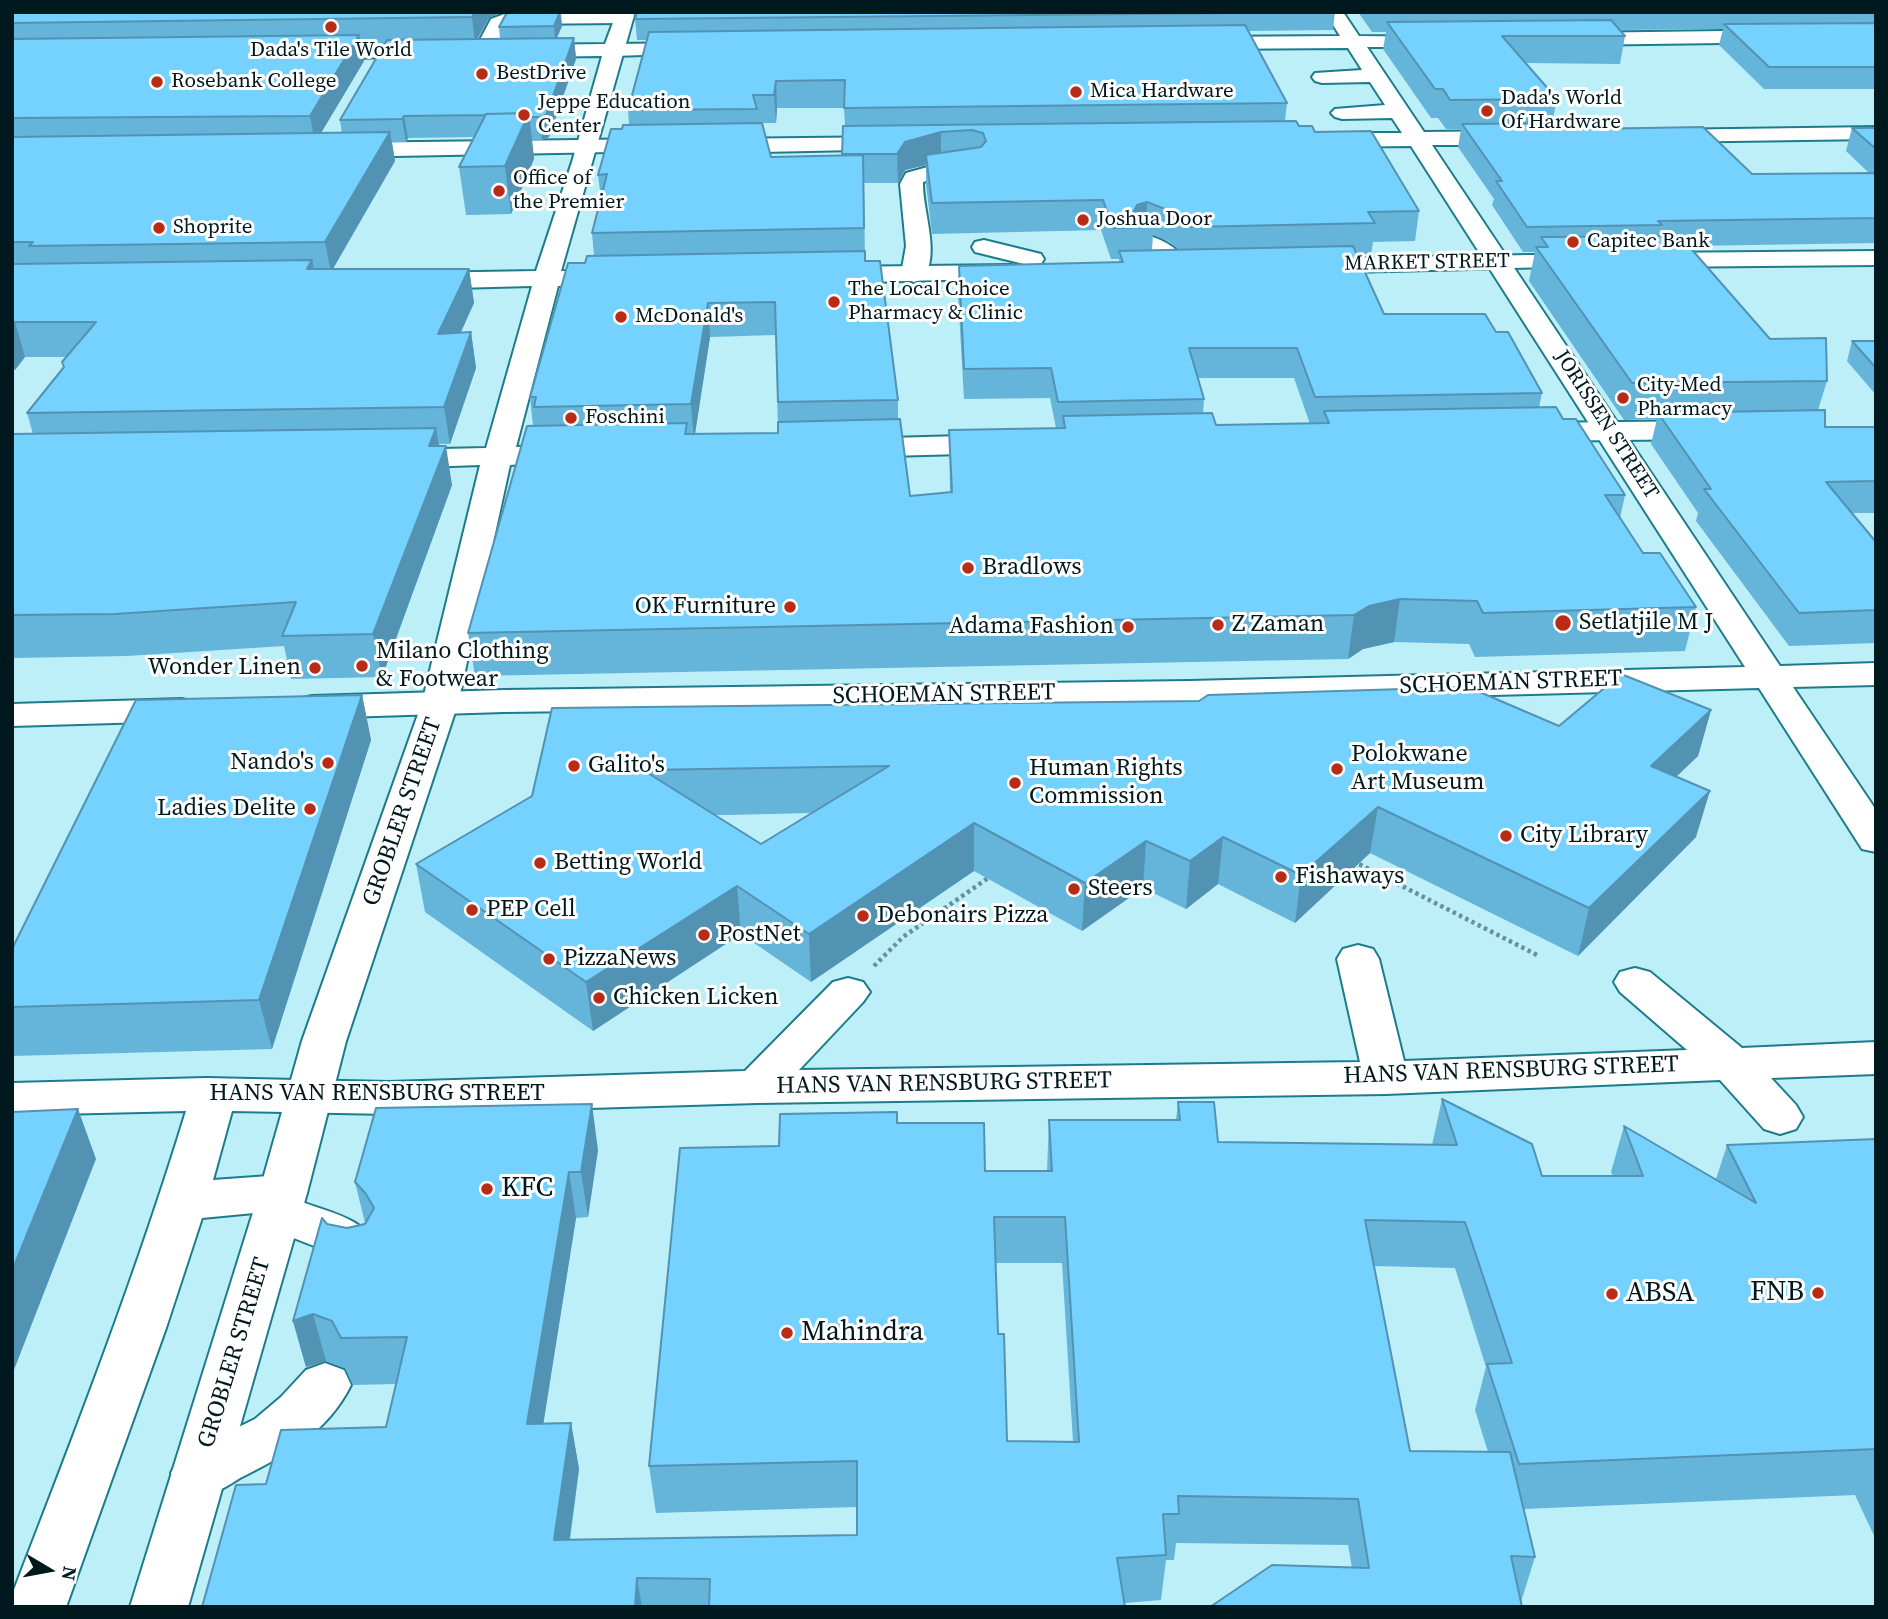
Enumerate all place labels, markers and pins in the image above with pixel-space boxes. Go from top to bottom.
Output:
marker: Dada's Tile World [323,19,339,35]
place label: Dada's Tile World [250,38,412,64]
place label: BestDrive [496,61,586,87]
marker: BestDrive [474,66,490,82]
place label: Rosebank College [171,69,337,95]
marker: Rosebank College [149,74,165,90]
place label: Mica Hardware [1090,79,1234,105]
marker: Mica Hardware [1068,84,1084,100]
place label: Dada's World Of Hardware [1501,86,1622,136]
place label: Jeppe Education Center [538,90,690,140]
marker: Dada's World Of Hardware [1479,103,1495,119]
marker: Jeppe Education Center [516,107,532,123]
place label: Office of the Premier [513,166,624,216]
marker: Office of the Premier [491,183,507,199]
place label: Joshua Door [1097,207,1212,233]
marker: Joshua Door [1075,212,1091,228]
place label: Shoprite [173,215,252,241]
marker: Shoprite [151,220,167,236]
place label: Capitec Bank [1587,229,1710,255]
marker: Capitec Bank [1565,234,1581,250]
place label: The Local Choice Pharmacy & Clinic [848,277,1023,327]
marker: The Local Choice Pharmacy & Clinic [826,294,842,310]
place label: McDonald's [635,304,743,330]
marker: McDonald's [613,309,629,325]
place label: City-Med Pharmacy [1637,373,1732,423]
marker: City-Med Pharmacy [1615,390,1631,406]
place label: Foschini [585,405,665,431]
marker: Foschini [563,410,579,426]
place label: Bradlows [982,554,1082,582]
marker: Bradlows [960,560,976,576]
place label: OK Furniture [635,593,776,621]
marker: OK Furniture [782,599,798,615]
place label: Setlatjile M J [1579,609,1713,637]
place label: Z Zaman [1232,611,1324,639]
place label: Adama Fashion [949,613,1114,641]
marker: Setlatjile M J [1553,613,1573,633]
marker: Z Zaman [1210,617,1226,633]
marker: Adama Fashion [1120,619,1136,635]
place label: Milano Clothing & Footwear [376,638,549,694]
place label: Wonder Linen [148,654,301,682]
marker: Milano Clothing & Footwear [354,658,370,674]
marker: Wonder Linen [307,660,323,676]
place label: Polokwane Art Museum [1351,741,1484,797]
place label: Nando's [230,749,314,777]
place label: Galito's [588,752,665,780]
marker: Nando's [320,755,336,771]
place label: Human Rights Commission [1029,755,1183,811]
marker: Galito's [566,758,582,774]
marker: Polokwane Art Museum [1329,761,1345,777]
marker: Human Rights Commission [1007,775,1023,791]
place label: Ladies Delite [157,795,296,823]
marker: Ladies Delite [302,801,318,817]
place label: City Library [1520,822,1648,850]
marker: City Library [1498,828,1514,844]
place label: Betting World [554,849,702,877]
marker: Betting World [532,855,548,871]
place label: Fishaways [1295,863,1405,891]
marker: Fishaways [1273,869,1289,885]
place label: Steers [1088,875,1153,903]
marker: Steers [1066,881,1082,897]
place label: PEP Cell [486,896,576,924]
marker: PEP Cell [464,902,480,918]
place label: Debonairs Pizza [877,902,1049,930]
marker: Debonairs Pizza [855,908,871,924]
place label: PostNet [718,921,800,949]
marker: PostNet [696,927,712,943]
place label: PizzaNews [563,945,676,973]
marker: PizzaNews [541,951,557,967]
place label: Chicken Licken [613,984,779,1012]
marker: Chicken Licken [591,990,607,1006]
place label: KFC [501,1172,553,1206]
marker: KFC [479,1181,495,1197]
place label: FNB [1750,1276,1804,1310]
place label: ABSA [1626,1277,1694,1311]
marker: FNB [1810,1285,1826,1301]
marker: ABSA [1604,1286,1620,1302]
place label: Mahindra [801,1316,924,1350]
marker: Mahindra [779,1325,795,1341]

